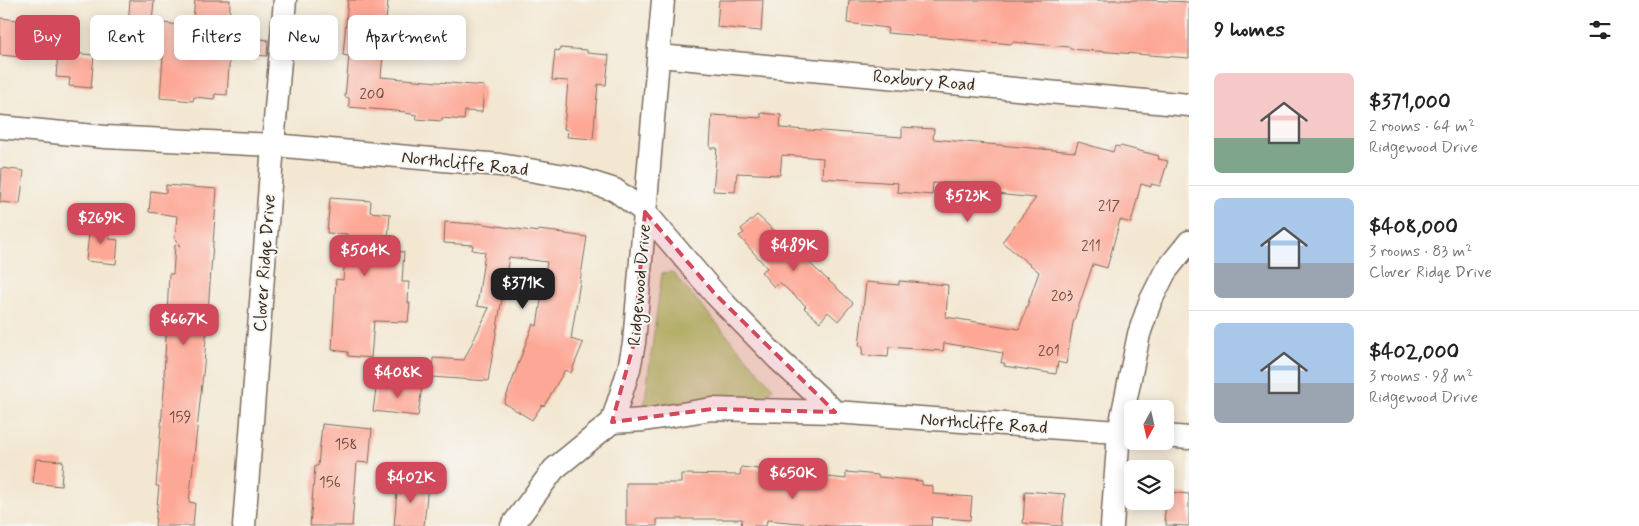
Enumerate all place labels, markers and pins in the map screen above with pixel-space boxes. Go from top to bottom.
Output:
pin: $523K [933,180,1003,223]
pin: $269K [66,202,136,245]
pin: $489K [759,230,829,272]
pin: $504K [330,234,400,277]
pin: $371K [488,268,558,310]
pin: $667K [149,304,219,346]
pin: $408K [363,356,433,399]
pin: $650K [758,458,828,500]
pin: $402K [376,462,446,504]

